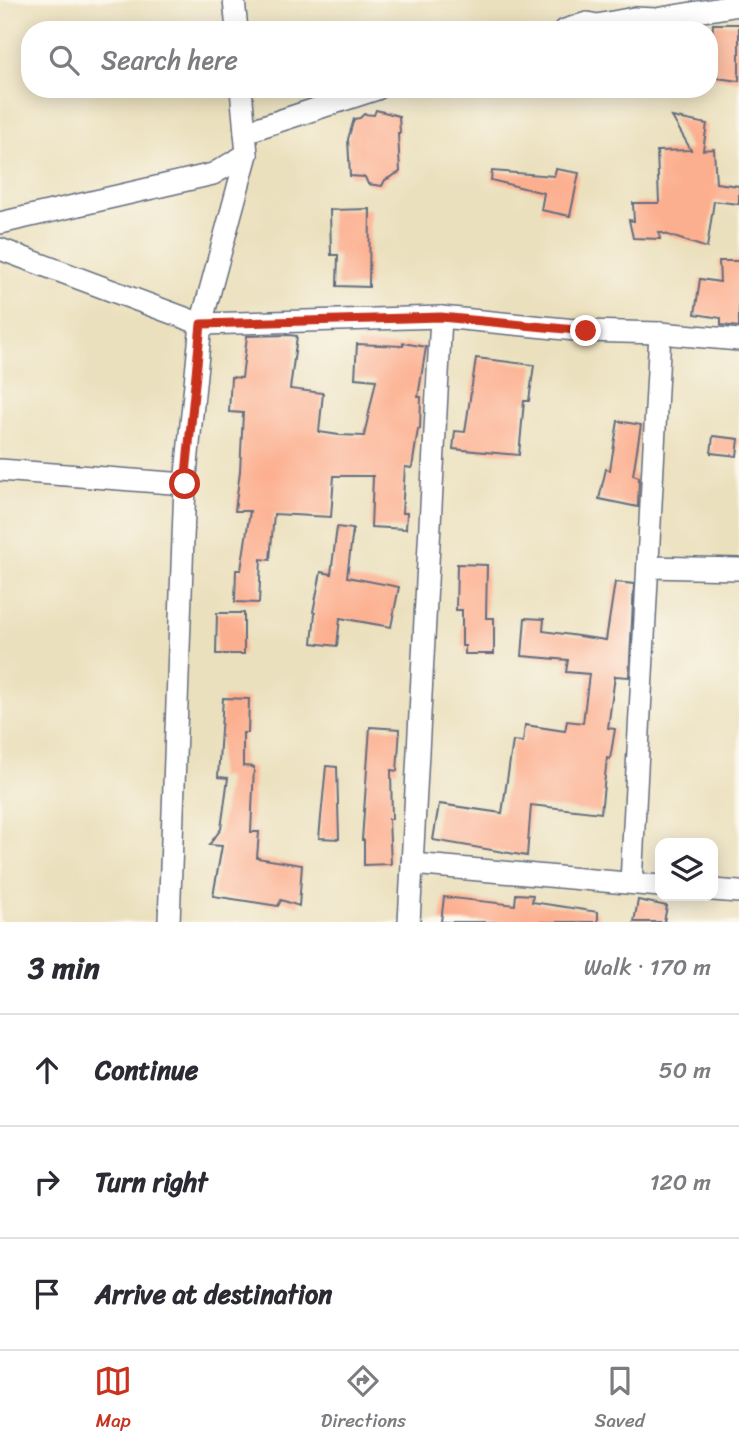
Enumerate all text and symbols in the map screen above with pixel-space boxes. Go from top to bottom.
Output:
search box [21,21,718,98]
text: Search here [101,37,238,83]
icon: search [45,41,83,79]
route end [570,315,601,346]
route start [169,468,200,499]
map controls [655,838,718,901]
button: layers [655,838,718,901]
text: 3 min [28,941,100,995]
text: Walk · 170 m [584,947,711,988]
text: Continue [95,1047,198,1093]
text: 50 m [659,1050,711,1091]
icon: ahead [28,1051,66,1089]
text: Turn right [95,1159,208,1205]
text: 120 m [650,1162,711,1203]
icon: right [28,1163,66,1201]
text: Arrive at destination [95,1271,332,1317]
icon: arrive [28,1275,66,1313]
tab: Map [94,1362,132,1437]
tab: Directions [321,1362,406,1437]
tab: Saved [595,1362,645,1437]

